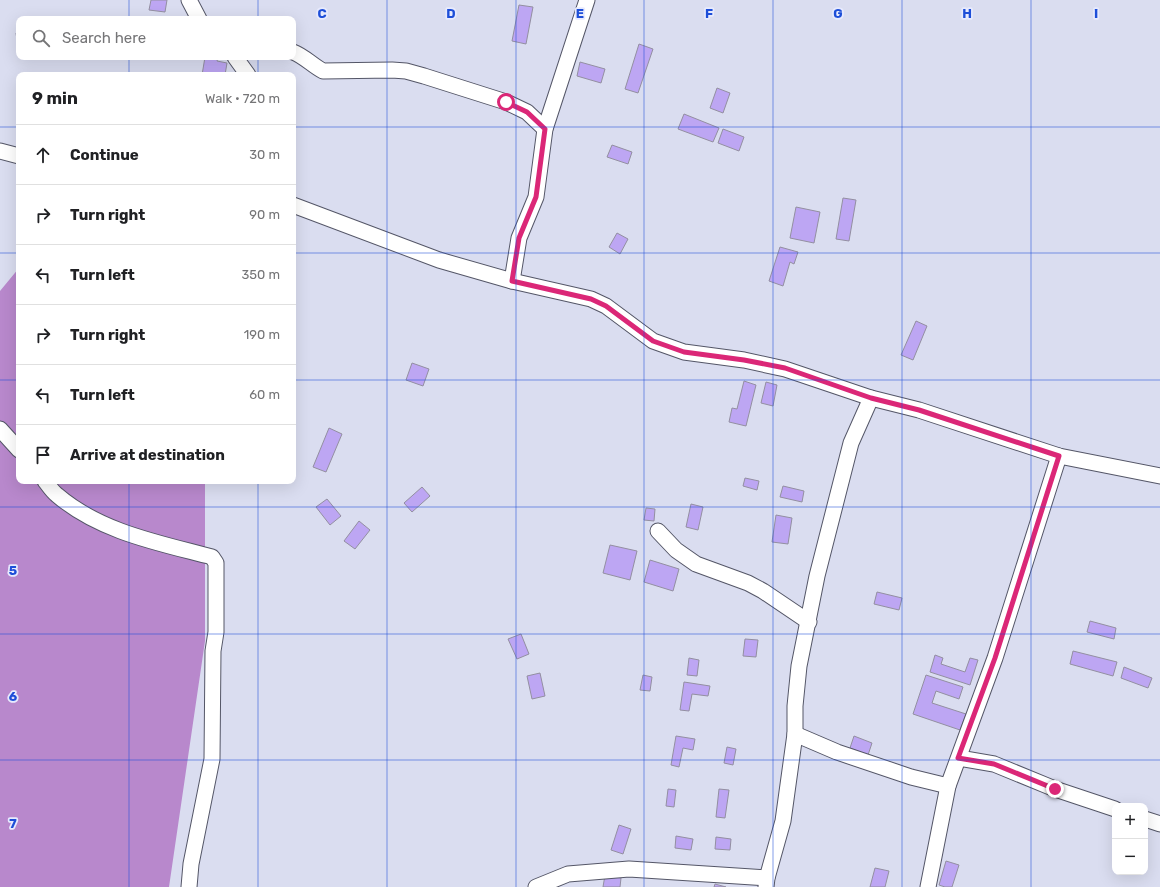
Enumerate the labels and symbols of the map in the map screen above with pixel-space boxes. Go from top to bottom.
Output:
text: C [317,6,327,21]
text: D [446,6,456,21]
text: E [576,6,584,21]
text: F [705,6,713,21]
text: G [833,6,843,21]
text: H [962,6,972,21]
text: I [1094,6,1098,21]
route start [497,93,515,111]
text: 5 [9,563,17,578]
text: 6 [9,689,18,704]
route end [1046,780,1064,798]
text: 7 [9,816,17,831]

